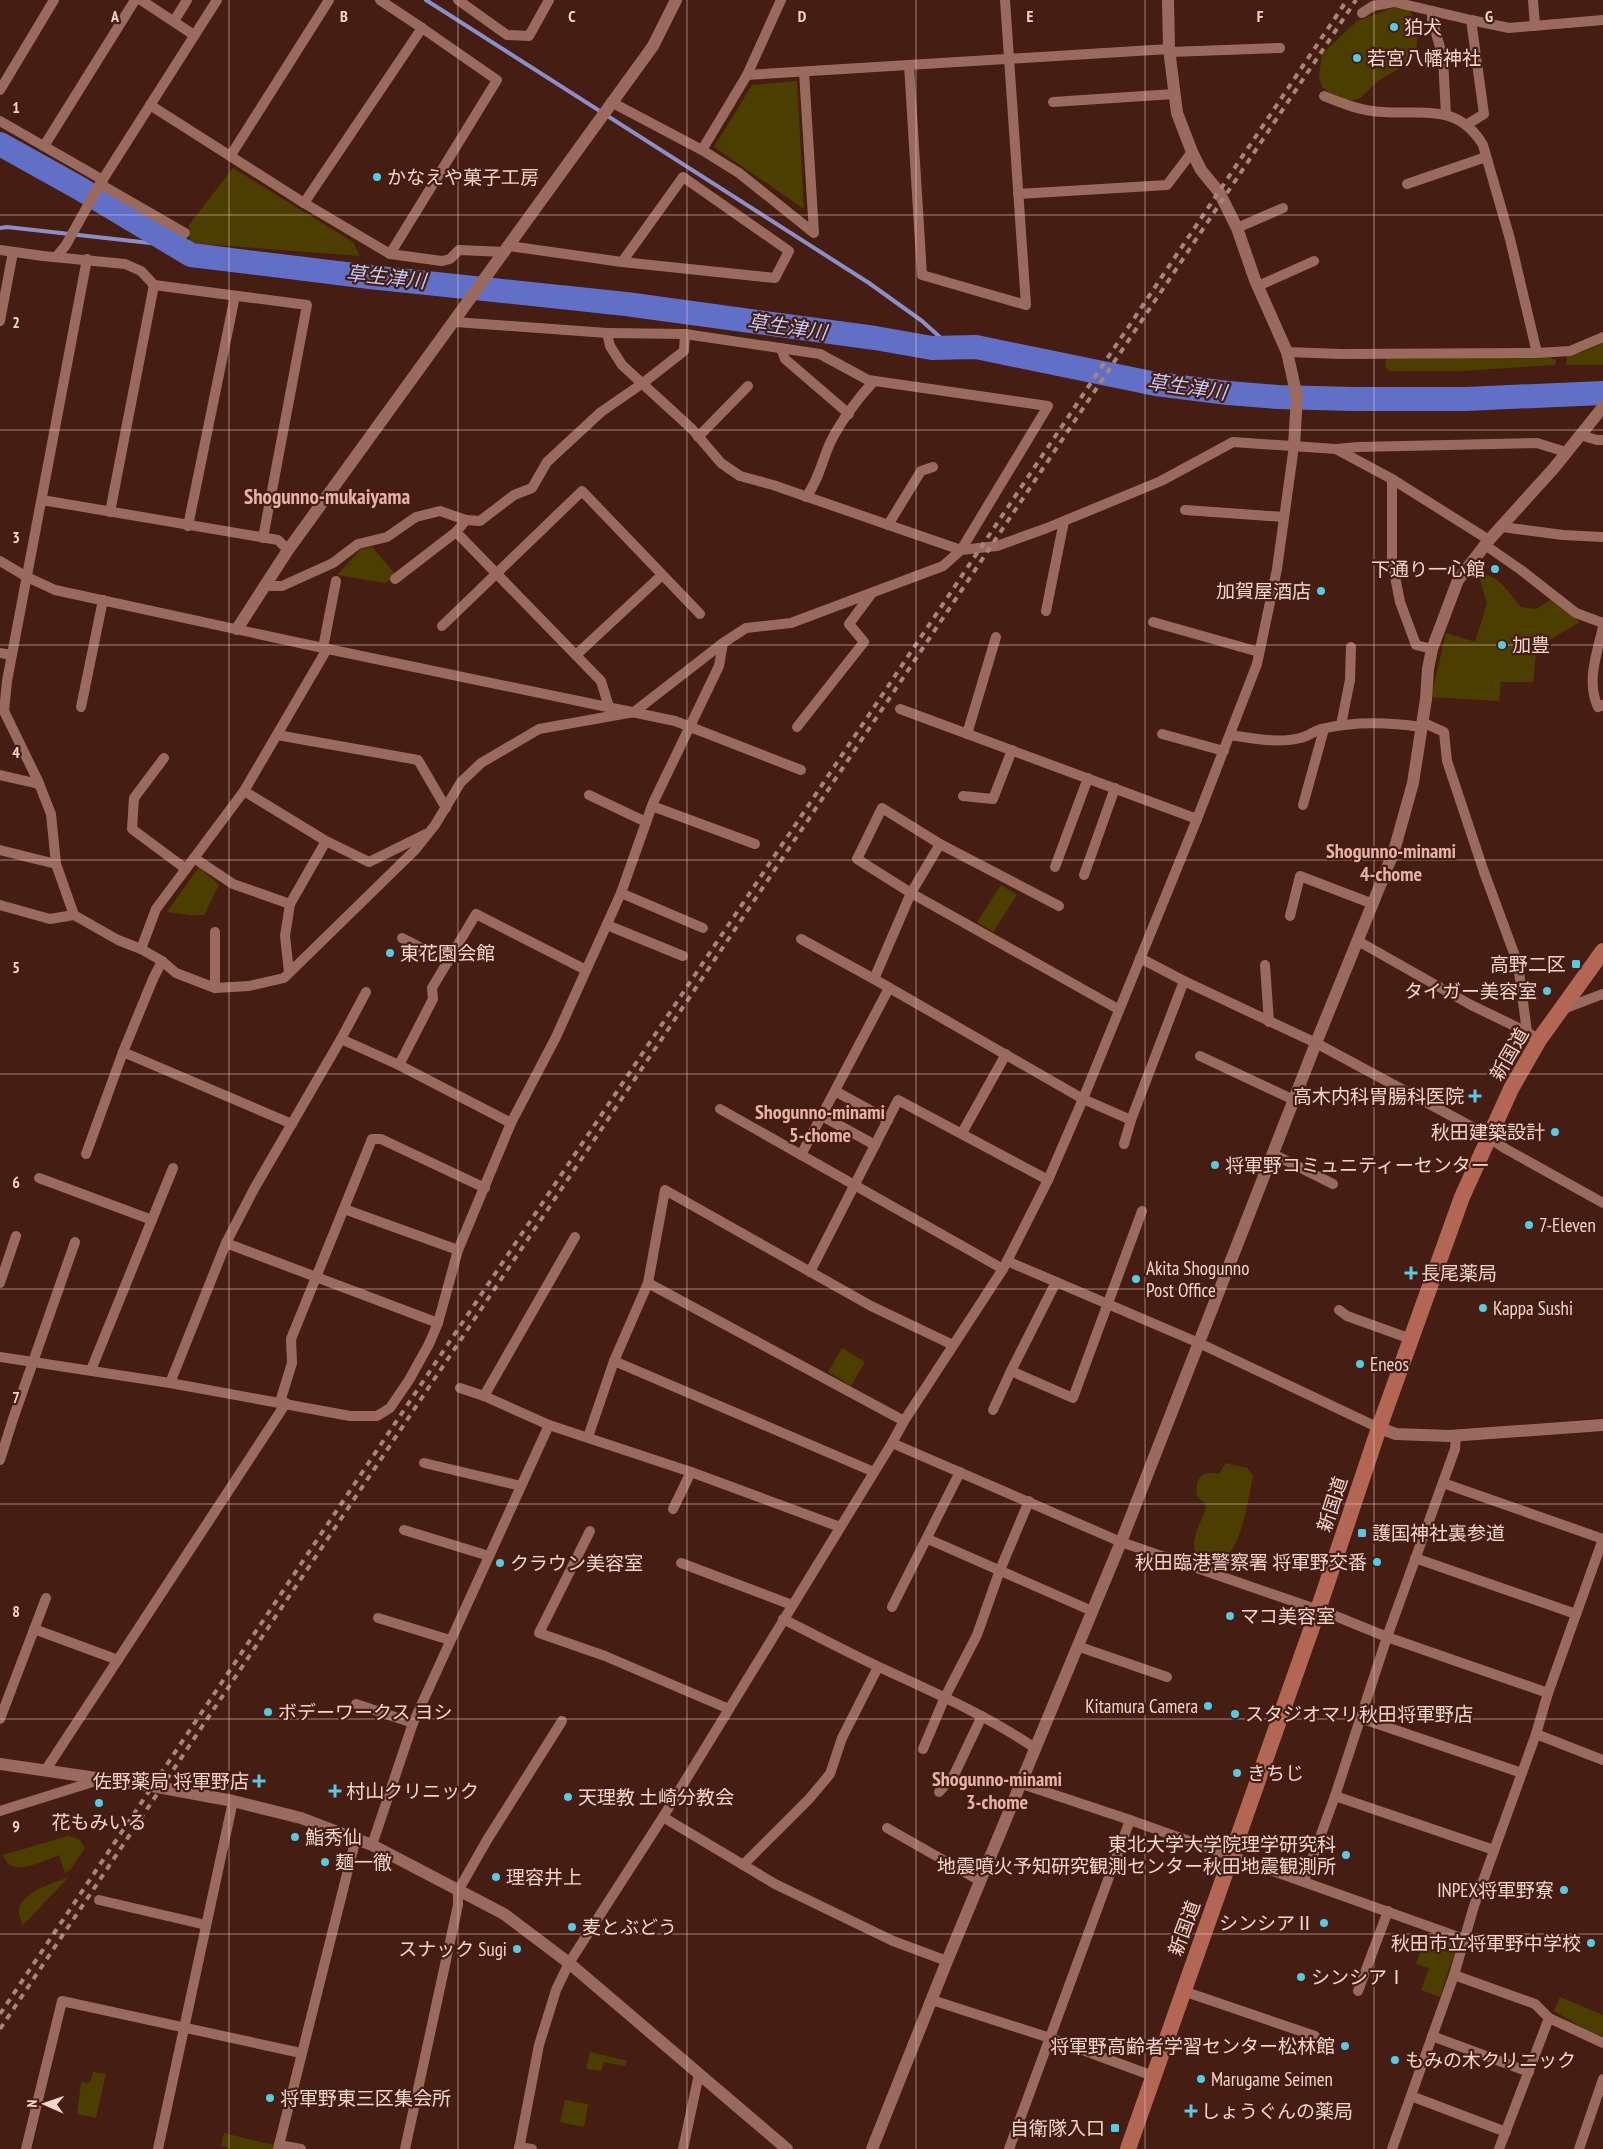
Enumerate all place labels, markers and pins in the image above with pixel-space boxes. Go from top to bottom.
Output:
place label: 狛犬 [1404,15,1442,39]
marker: 狛犬 [1388,21,1400,33]
place label: 若宮八幡神社 [1367,46,1481,70]
marker: 若宮八幡神社 [1351,52,1363,64]
place label: かなえや菓子工房 [387,165,539,189]
marker: かなえや菓子工房 [371,171,383,183]
place label: 下通り一心館 [1371,557,1485,581]
marker: 下通り一心館 [1489,563,1501,575]
place label: 加賀屋酒店 [1216,579,1311,603]
marker: 加賀屋酒店 [1315,585,1327,597]
place label: 加豊 [1512,633,1550,657]
marker: 加豊 [1496,639,1508,651]
place label: 東花園会館 [400,941,495,965]
marker: 東花園会館 [384,947,396,959]
place label: 高野二区 [1490,952,1566,976]
marker: 高野二区 [1570,958,1582,970]
place label: タイガー美容室 [1404,979,1537,1003]
marker: タイガー美容室 [1541,985,1553,997]
place label: 高木内科胃腸科医院 [1293,1084,1464,1108]
marker: 高木内科胃腸科医院 [1468,1089,1482,1103]
place label: 秋田建築設計 [1431,1120,1545,1144]
marker: 秋田建築設計 [1549,1126,1561,1138]
place label: 将軍野コミュニティーセンター [1225,1153,1490,1177]
marker: 将軍野コミュニティーセンター [1209,1159,1221,1171]
place label: 7-Eleven [1539,1213,1596,1237]
marker: 7-Eleven [1523,1219,1535,1231]
place label: Akita Shogunno Post Office [1146,1256,1249,1302]
place label: 長尾薬局 [1421,1261,1497,1285]
marker: 長尾薬局 [1405,1267,1417,1279]
marker: Akita Shogunno Post Office [1130,1273,1142,1285]
place label: Kappa Sushi [1493,1296,1573,1320]
marker: Kappa Sushi [1477,1302,1489,1314]
place label: Eneos [1370,1352,1409,1376]
marker: Eneos [1354,1358,1366,1370]
place label: 護国神社裏参道 [1372,1521,1505,1545]
marker: 護国神社裏参道 [1356,1527,1368,1539]
place label: 秋田臨港警察署 将軍野交番 [1135,1550,1367,1574]
place label: クラウン美容室 [510,1551,643,1575]
marker: 秋田臨港警察署 将軍野交番 [1371,1556,1383,1568]
marker: クラウン美容室 [494,1557,506,1569]
place label: マコ美容室 [1240,1604,1335,1628]
marker: マコ美容室 [1224,1610,1236,1622]
place label: Kitamura Camera [1085,1694,1198,1718]
place label: ボデーワークス ヨシ [278,1700,452,1724]
marker: Kitamura Camera [1202,1700,1214,1712]
place label: スタジオマリ秋田将軍野店 [1245,1702,1473,1726]
marker: ボデーワークス ヨシ [262,1706,274,1718]
marker: スタジオマリ秋田将軍野店 [1229,1708,1241,1720]
place label: きちじ [1247,1761,1304,1785]
marker: きちじ [1231,1767,1243,1779]
place label: 佐野薬局 将軍野店 [93,1769,249,1793]
marker: 佐野薬局 将軍野店 [253,1775,265,1787]
place label: 村山クリニック [346,1779,479,1803]
marker: 村山クリニック [328,1784,342,1798]
place label: 天理教 土崎分教会 [578,1785,734,1809]
marker: 天理教 土崎分教会 [562,1791,574,1803]
marker: 花もみいる [93,1797,105,1809]
place label: 花もみいる [51,1810,147,1834]
place label: 鮨秀仙 [305,1825,362,1849]
marker: 鮨秀仙 [289,1831,301,1843]
place label: 東北大学大学院理学研究科 地震噴火予知研究観測センター秋田地震観測所 [937,1832,1336,1878]
marker: 東北大学大学院理学研究科 地震噴火予知研究観測センター秋田地震観測所 [1340,1849,1352,1861]
place label: 麺一徹 [335,1850,392,1874]
marker: 麺一徹 [319,1856,331,1868]
place label: 理容井上 [506,1865,582,1889]
marker: 理容井上 [490,1871,502,1883]
place label: INPEX将軍野寮 [1437,1878,1554,1902]
marker: INPEX将軍野寮 [1558,1884,1570,1896]
place label: シンシアⅡ [1219,1911,1314,1935]
place label: 麦とぶどう [582,1915,677,1939]
marker: シンシアⅡ [1318,1917,1330,1929]
marker: 麦とぶどう [566,1921,578,1933]
place label: 秋田市立将軍野中学校 [1391,1931,1581,1955]
place label: スナック Sugi [398,1937,507,1961]
marker: 秋田市立将軍野中学校 [1585,1937,1597,1949]
marker: スナック Sugi [511,1943,523,1955]
place label: シンシアⅠ [1311,1965,1406,1989]
marker: シンシアⅠ [1295,1971,1307,1983]
place label: 将軍野高齢者学習センター松林館 [1050,2034,1335,2058]
marker: 将軍野高齢者学習センター松林館 [1339,2040,1351,2052]
place label: もみの木クリニック [1405,2048,1576,2072]
marker: もみの木クリニック [1389,2054,1401,2066]
place label: Marugame Seimen [1211,2067,1333,2091]
marker: Marugame Seimen [1195,2073,1207,2085]
place label: 将軍野東三区集会所 [280,2086,451,2110]
marker: 将軍野東三区集会所 [264,2092,276,2104]
place label: しょうぐんの薬局 [1201,2099,1353,2123]
marker: しょうぐんの薬局 [1185,2105,1197,2117]
place label: 自衛隊入口 [1010,2116,1105,2140]
marker: 自衛隊入口 [1109,2122,1121,2134]

